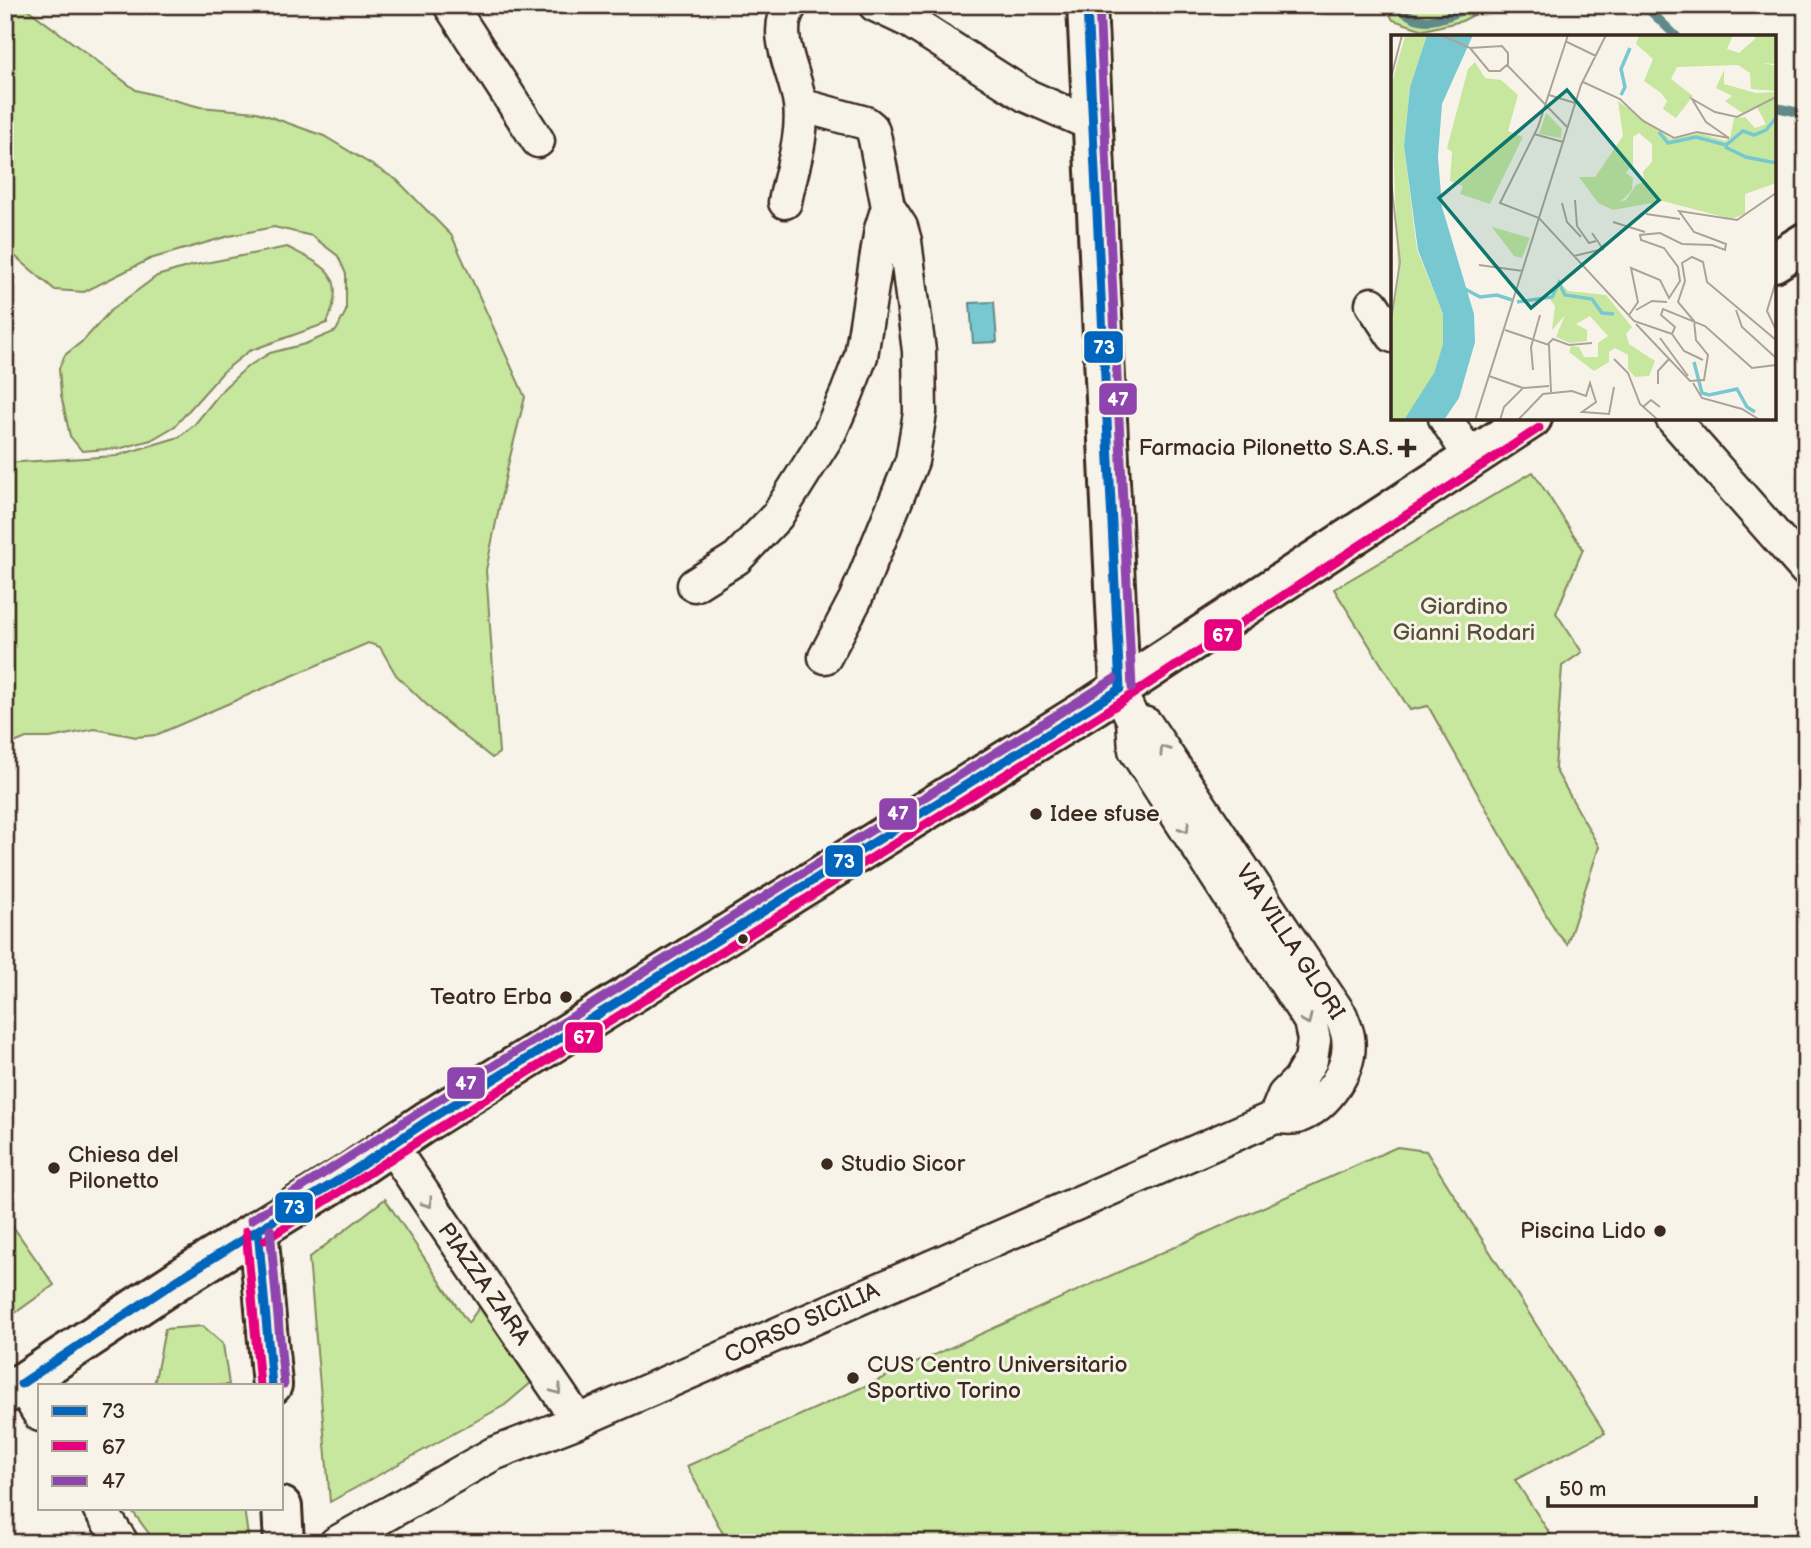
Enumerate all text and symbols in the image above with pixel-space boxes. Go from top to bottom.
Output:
inset map [1391,35,1776,420]
line badge: 73 [1083,330,1124,364]
text: 73 [1093,337,1115,360]
line badge: 47 [1098,382,1138,416]
text: 47 [1107,389,1129,412]
place label: Farmacia Pilonetto S.A.S. [1138,434,1393,462]
marker: Farmacia Pilonetto S.A.S. [1399,440,1415,456]
park label: Giardino Gianni Rodari [1393,593,1535,647]
line badge: 67 [1203,618,1243,652]
text: 67 [1212,625,1235,648]
one-way arrow [1159,745,1172,758]
line badge: 47 [878,797,918,831]
place label: Idee sfuse [1050,800,1160,828]
text: 47 [887,803,909,826]
marker: Idee sfuse [1028,806,1044,822]
one-way arrow [1177,820,1190,833]
line badge: 73 [824,844,864,878]
text: 73 [833,851,855,874]
street label: VIA VILLA GLORI [1229,859,1351,1025]
unlabelled marker [736,932,750,946]
place label: Teatro Erba [430,983,552,1011]
marker: Teatro Erba [558,989,574,1005]
one-way arrow [1299,1013,1313,1025]
line badge: 67 [564,1021,604,1054]
text: 67 [573,1027,596,1050]
line badge: 47 [446,1066,486,1100]
text: 47 [455,1073,477,1096]
place label: Chiesa del Pilonetto [68,1141,179,1195]
place label: Studio Sicor [841,1150,966,1178]
marker: Studio Sicor [819,1156,835,1172]
marker: Chiesa del Pilonetto [46,1160,62,1176]
line badge: 73 [274,1191,314,1224]
one-way arrow [420,1195,432,1208]
text: 73 [283,1197,305,1220]
place label: Piscina Lido [1520,1217,1646,1245]
street label: PIAZZA ZARA [432,1218,537,1351]
marker: Piscina Lido [1652,1223,1668,1239]
street label: CORSO SICILIA [720,1276,885,1370]
place label: CUS Centro Universitario Sportivo Torino [867,1351,1127,1405]
marker: CUS Centro Universitario Sportivo Torino [845,1370,861,1386]
one-way arrow [549,1382,561,1395]
legend [38,1384,284,1510]
text: 73 [102,1399,125,1424]
text: 67 [102,1435,126,1460]
scale bar [1548,1464,1757,1508]
text: 47 [102,1469,126,1494]
text: 50 m [1559,1477,1606,1502]

